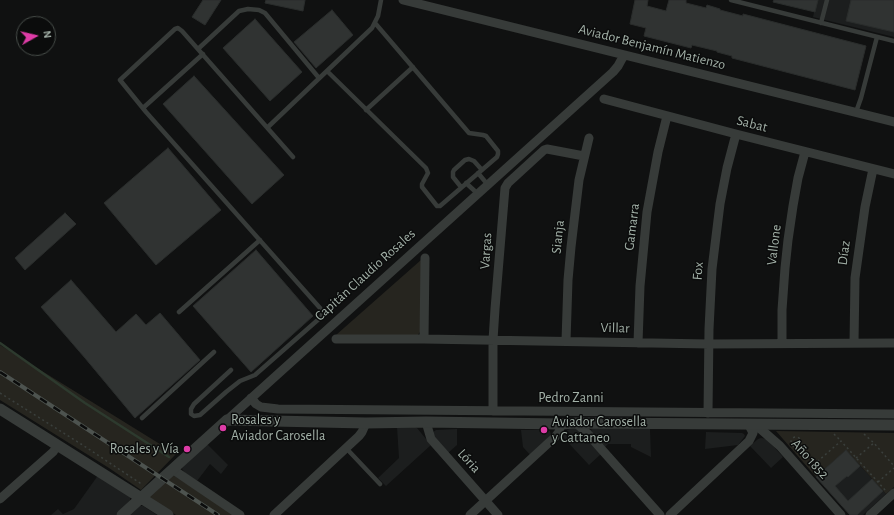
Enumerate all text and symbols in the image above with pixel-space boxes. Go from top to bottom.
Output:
north arrow [16,16,56,56]
street label: Aviador Benjamín Matienzo [577,21,727,73]
text: N [41,30,53,39]
street label: Sabat [735,112,769,136]
street label: Gamarra [621,202,643,252]
street label: Sianja [548,219,568,255]
street label: Vallone [763,224,785,266]
street label: Capitán Claudio Rosales [311,225,419,325]
street label: Vargas [476,232,496,270]
street label: Díaz [834,240,854,266]
street label: Fox [689,261,707,281]
street label: Villar [600,319,630,337]
street label: Pedro Zanni [538,390,604,406]
place label: Rosales y Aviador Carosella [231,412,325,444]
place label: Aviador Carosella y Cattaneo [552,414,646,446]
marker: Rosales y Aviador Carosella [218,423,228,433]
marker: Aviador Carosella y Cattaneo [539,425,549,435]
street label: Año 1852 [788,436,832,482]
place label: Rosales y Vía [110,441,179,457]
marker: Rosales y Vía [182,444,192,454]
street label: Lória [454,445,484,477]

